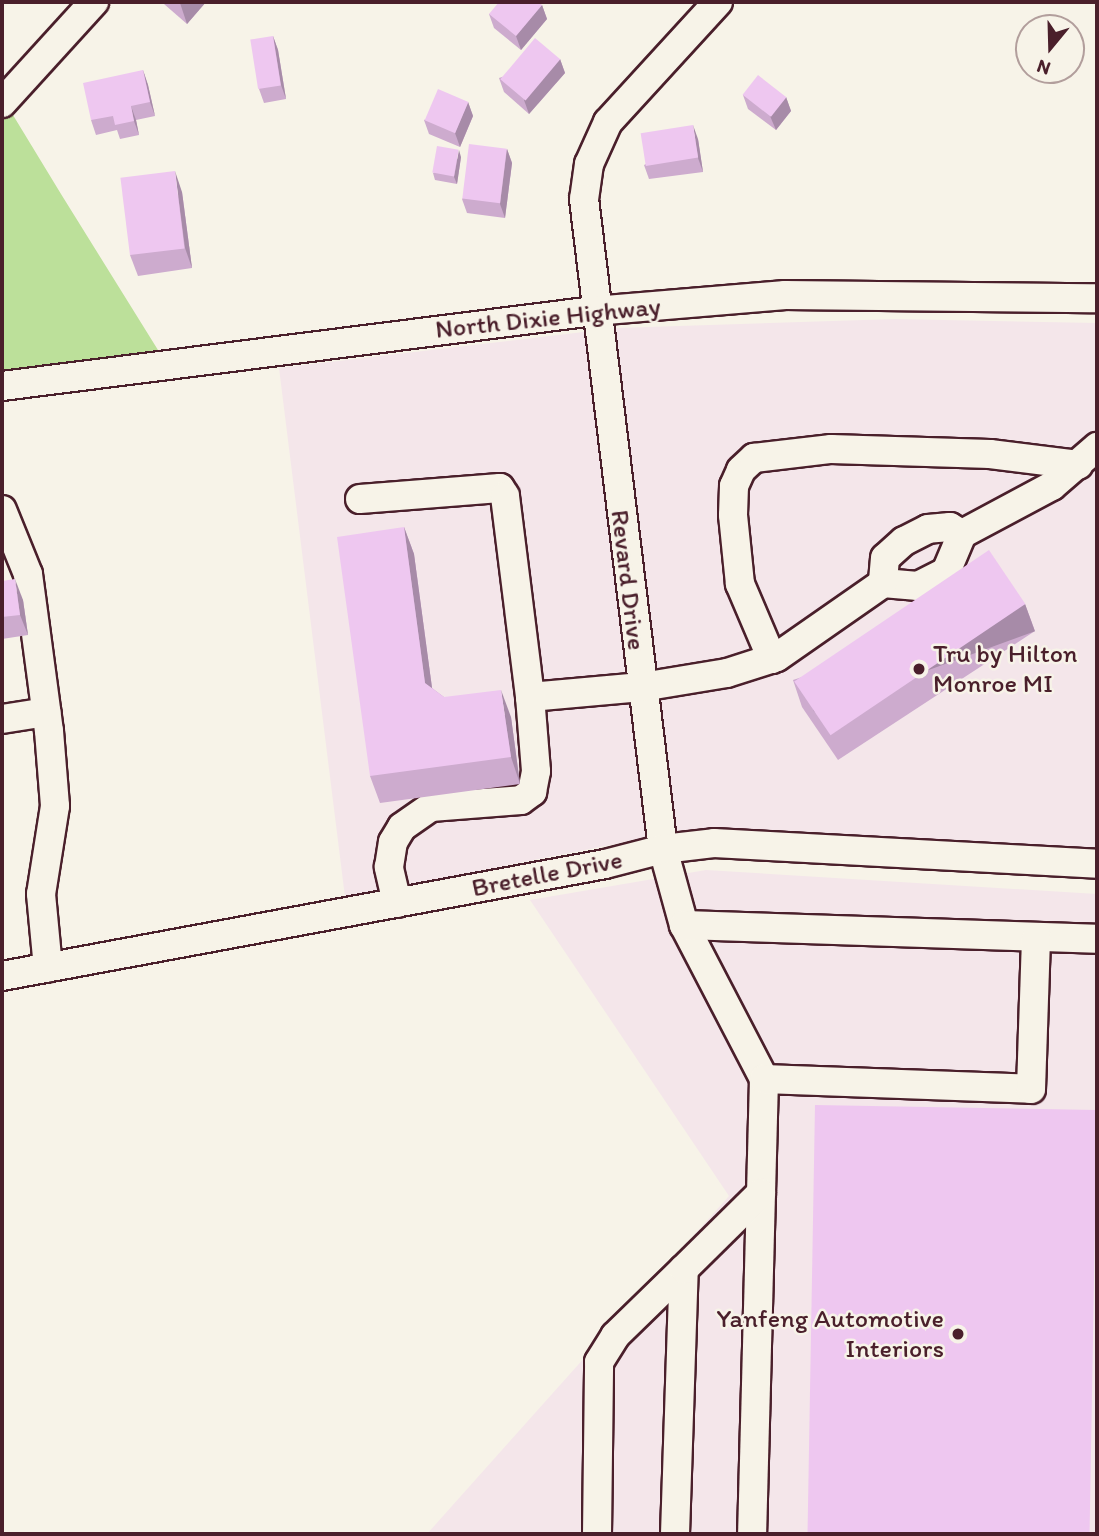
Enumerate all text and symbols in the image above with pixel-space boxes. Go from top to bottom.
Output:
north arrow [1015,14,1085,84]
text: N [1034,54,1053,80]
street label: North Dixie Highway [434,291,662,345]
street label: Revard Drive [604,508,652,652]
place label: Tru by Hilton Monroe MI [933,638,1078,700]
marker: Tru by Hilton Monroe MI [911,661,927,677]
street label: Bretelle Drive [469,844,625,904]
place label: Yanfeng Automotive Interiors [718,1303,944,1364]
marker: Yanfeng Automotive Interiors [950,1326,966,1342]

